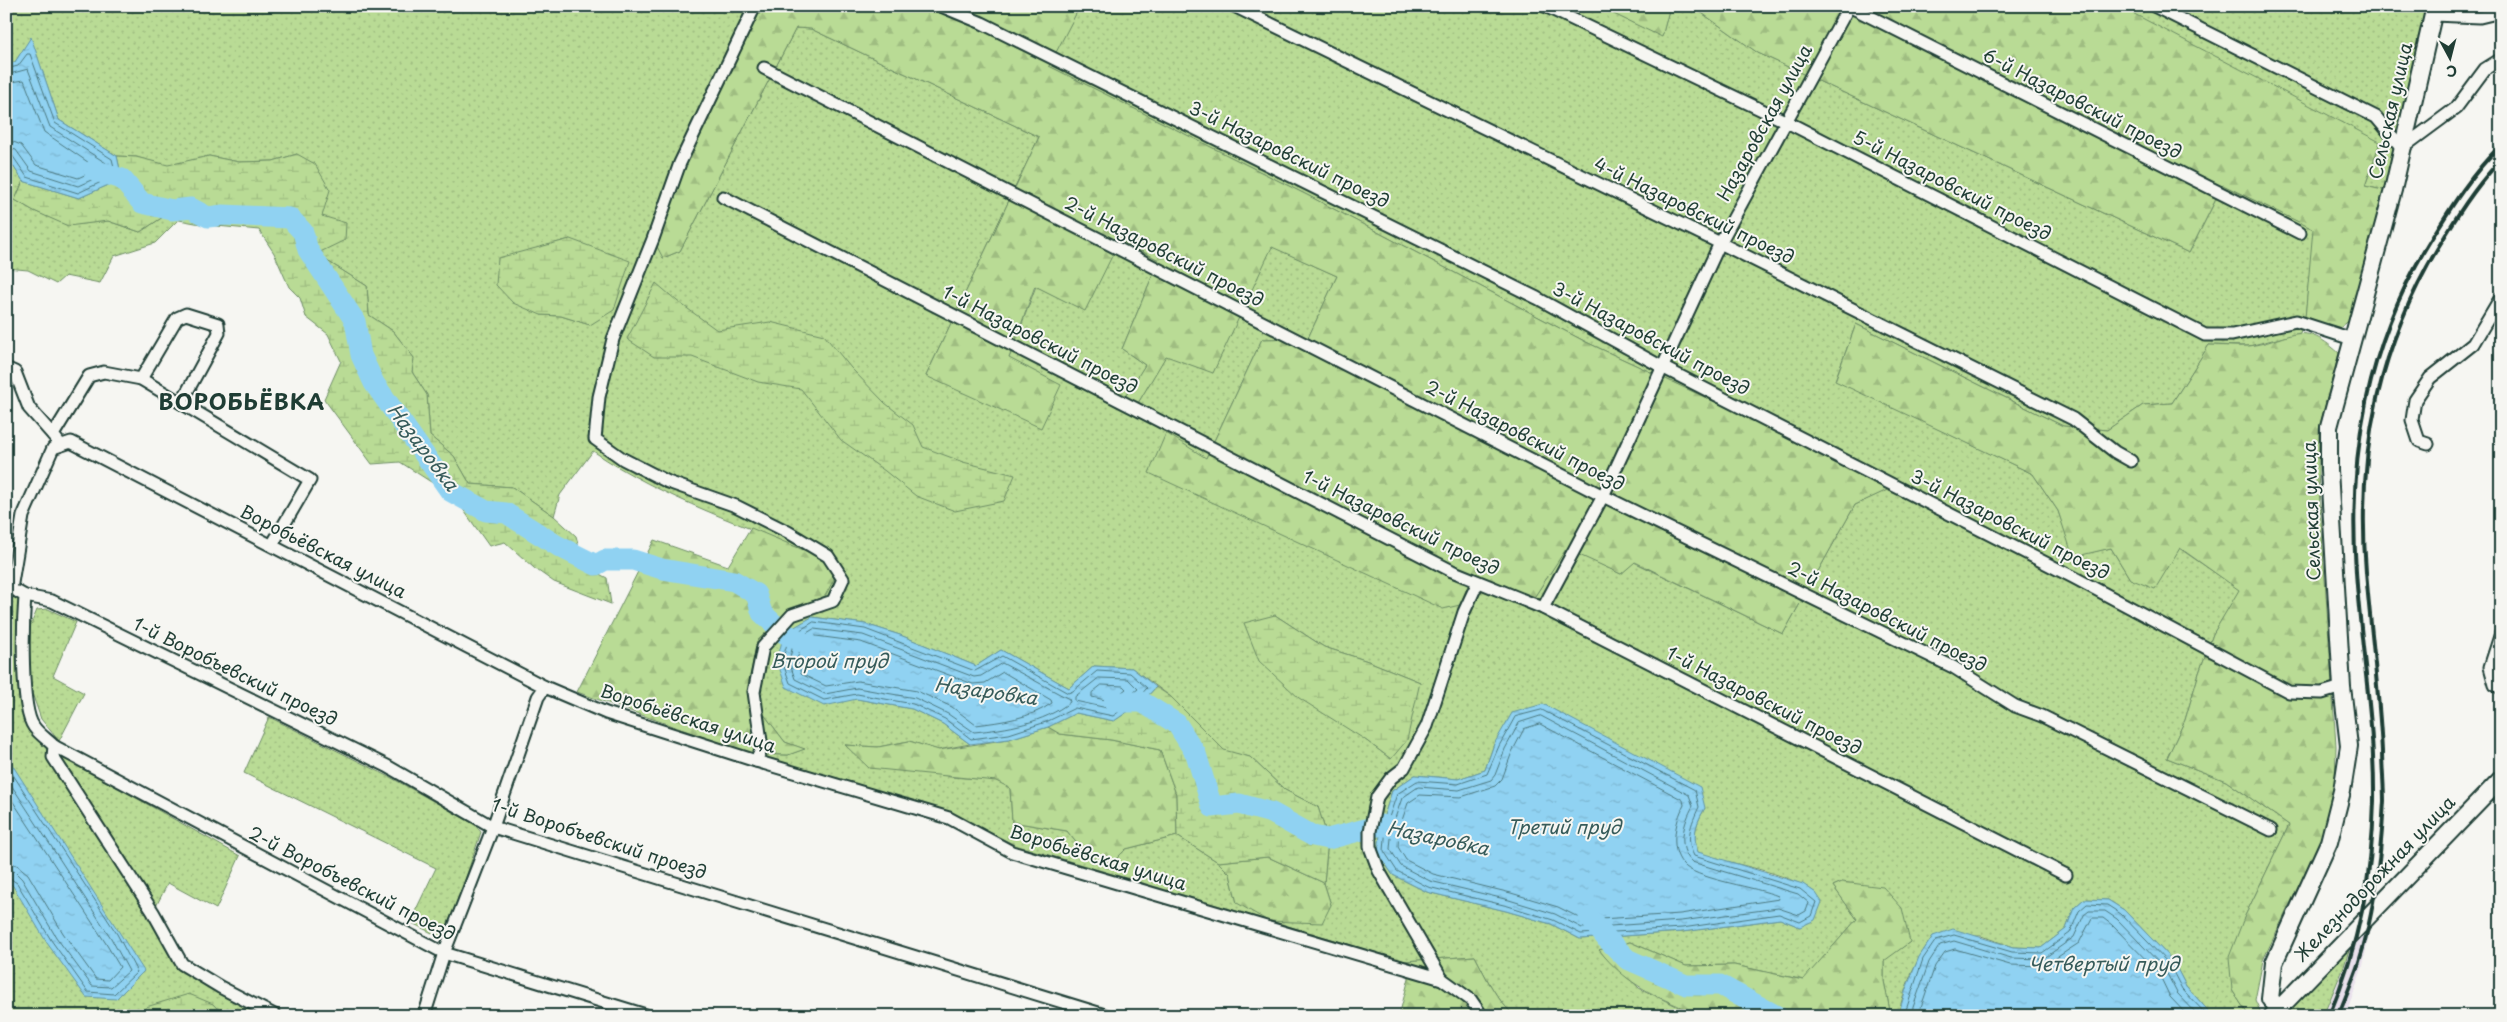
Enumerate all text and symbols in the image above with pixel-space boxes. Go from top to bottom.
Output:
north arrow [2424,32,2474,82]
street label: Назаровская улица [1709,38,1818,206]
street label: Сельская улица [2361,39,2419,182]
street label: 6-й Назаровский проезд [1978,41,2187,165]
text: С [2445,60,2458,82]
street label: 3-й Назаровский проезд [1185,93,1394,214]
street label: 5-й Назаровский проезд [1849,123,2057,247]
street label: 4-й Назаровский проезд [1590,149,1799,270]
street label: 2-й Назаровский проезд [1060,189,1269,313]
street label: 3-й Назаровский проезд [1548,274,1755,401]
street label: 1-й Назаровский проезд [938,278,1143,400]
street label: 2-й Назаровский проезд [1421,373,1630,497]
district label: ВОРОБЬЁВКА [159,384,325,417]
water label: Назаровка [381,397,467,497]
street label: Сельская улица [2295,440,2326,581]
street label: 1-й Назаровский проезд [1299,462,1505,581]
street label: 3-й Назаровский проезд [1907,462,2115,586]
street label: Воробьёвская улица [236,497,412,605]
street label: 2-й Назаровский проезд [1783,554,1992,678]
street label: 1-й Воробъевский проезд [129,609,343,732]
street label: 1-й Назаровский проезд [1662,639,1867,761]
water label: Второй пруд [770,646,890,674]
water label: Назаровка [933,669,1041,711]
street label: Воробьёвская улица [597,676,780,759]
street label: Железнодорожная улица [2287,788,2461,967]
street label: 1-й Воробъевский проезд [488,790,711,885]
water label: Третий пруд [1507,812,1623,840]
water label: Назаровка [1385,813,1493,862]
street label: Воробьёвская улица [1007,817,1191,896]
street label: 2-й Воробъевский проезд [244,819,461,947]
water label: Четвертый пруд [2029,949,2181,977]

